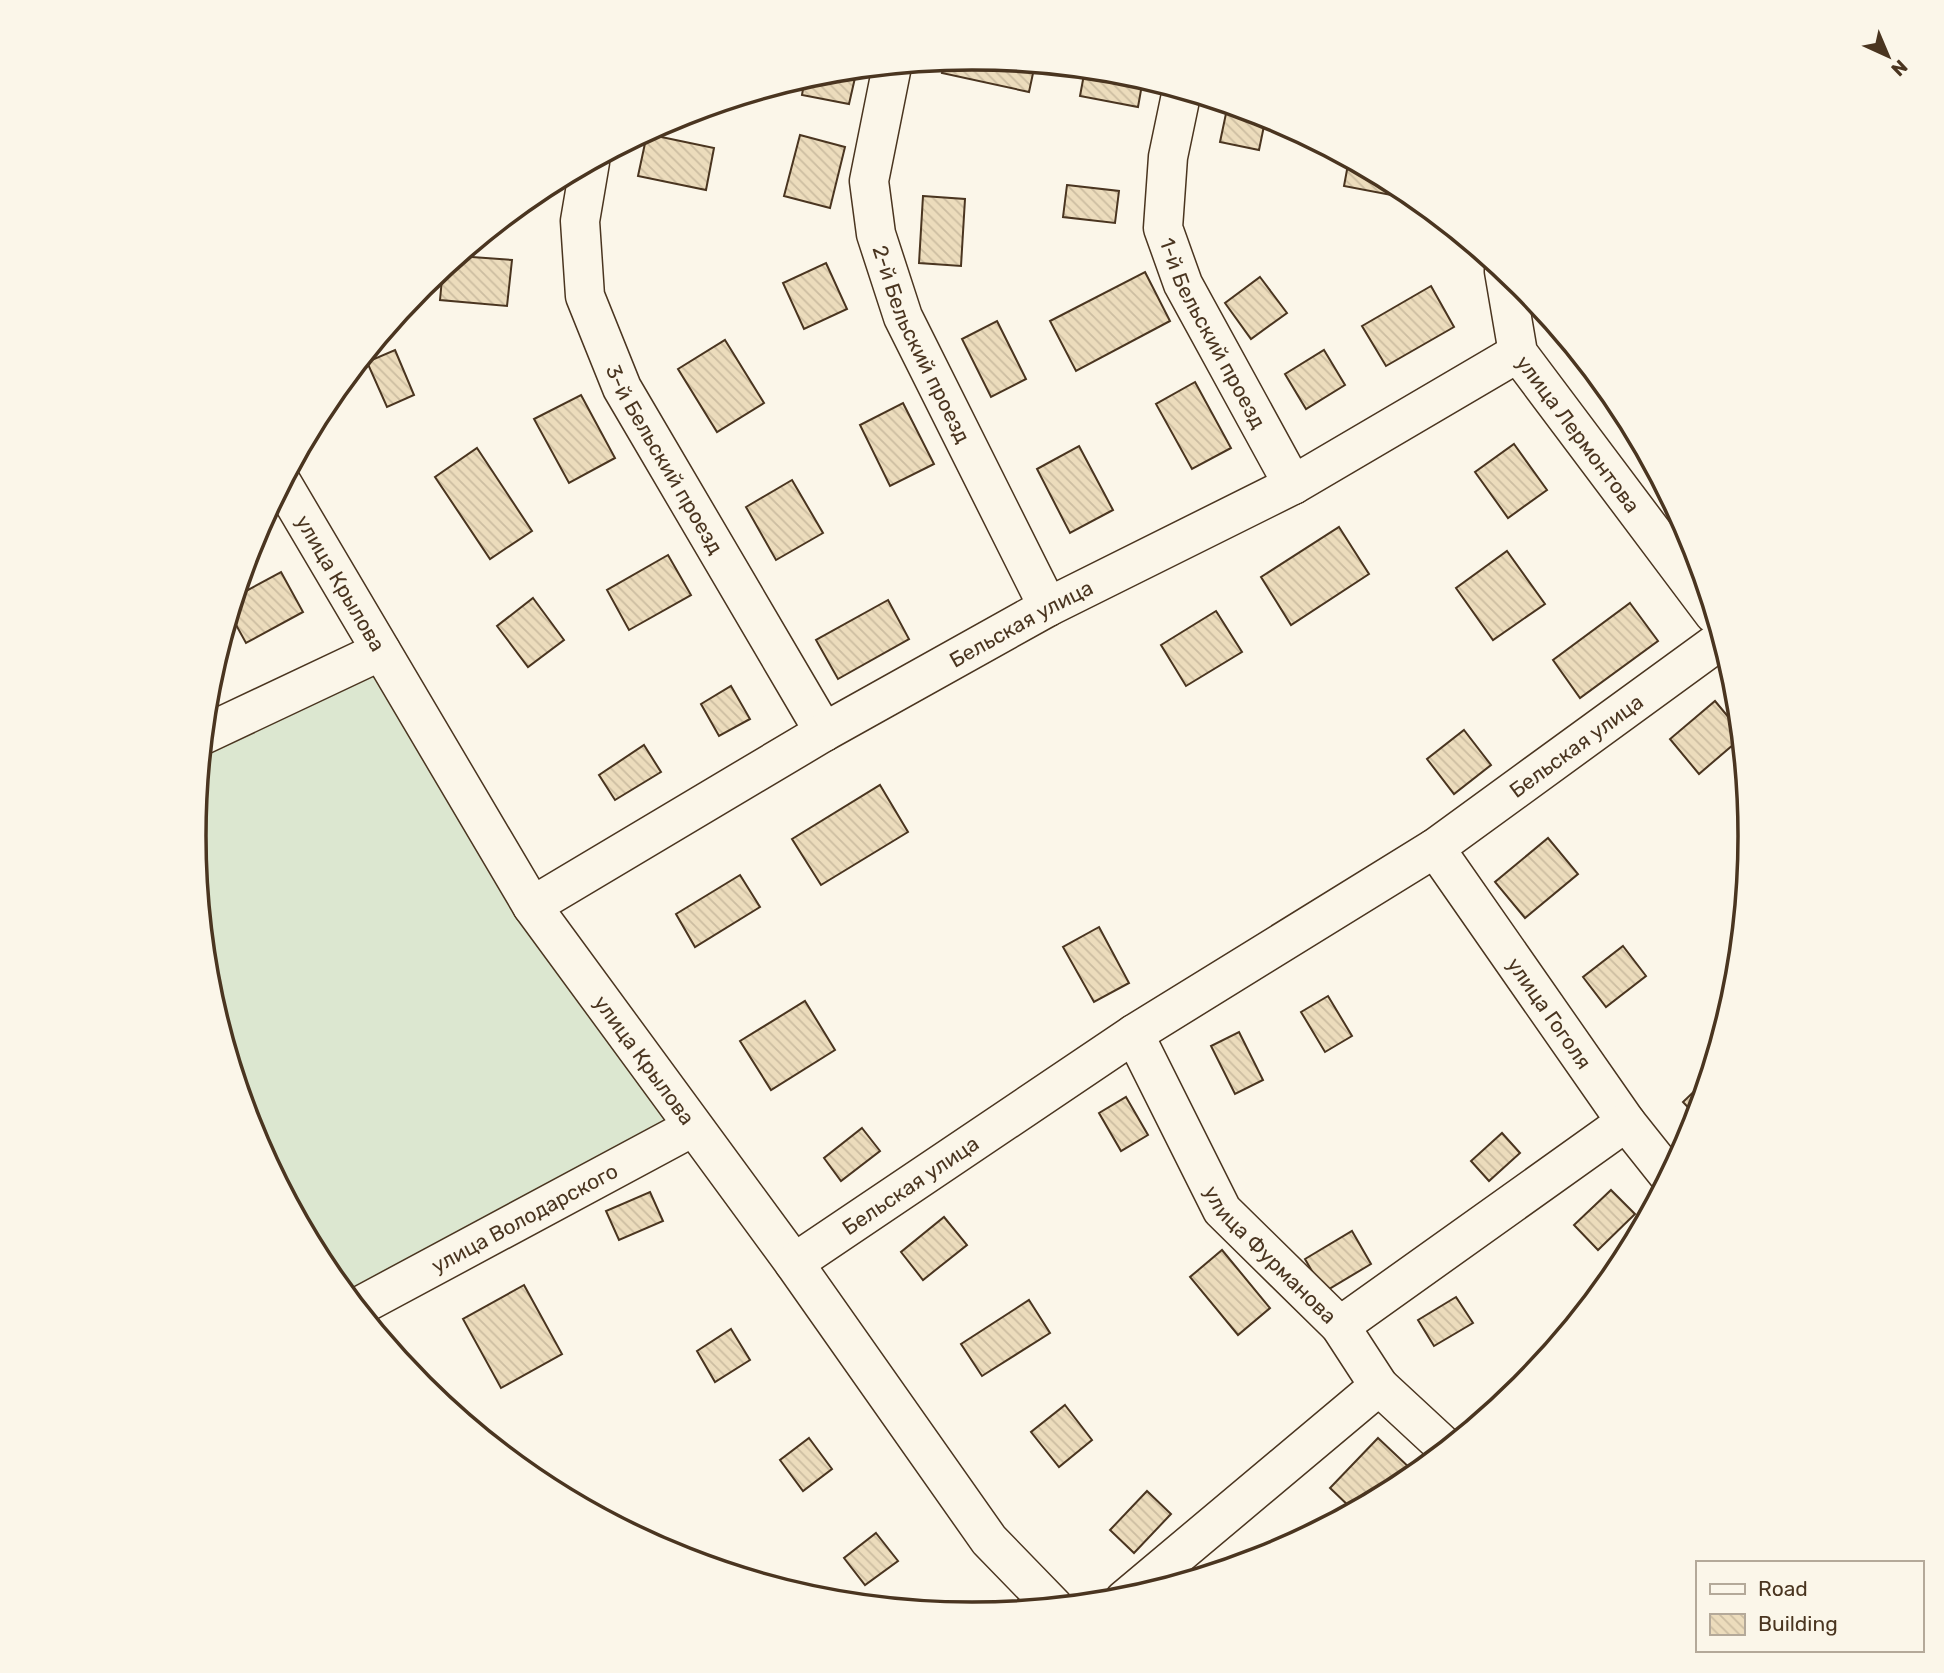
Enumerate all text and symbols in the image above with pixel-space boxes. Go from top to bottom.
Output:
north arrow [1853,21,1923,91]
text: N [1887,55,1912,81]
street label: 1-й Бельский проезд [1155,234,1272,432]
street label: 2-й Бельский проезд [868,242,976,447]
street label: улица Лермонтова [1511,350,1646,517]
street label: 3-й Бельский проезд [601,361,729,558]
street label: улица Крылова [291,510,391,656]
street label: Бельская улица [945,574,1097,672]
street label: Бельская улица [1504,688,1648,802]
street label: улица Гоголя [1502,952,1597,1074]
street label: улица Крылова [589,990,700,1129]
street label: Бельская улица [837,1130,983,1240]
street label: улица Володарского [427,1157,622,1278]
street label: улица Фурманова [1199,1181,1342,1328]
legend [1696,1561,1923,1652]
text: Road [1758,1576,1808,1601]
text: Building [1758,1611,1838,1636]

